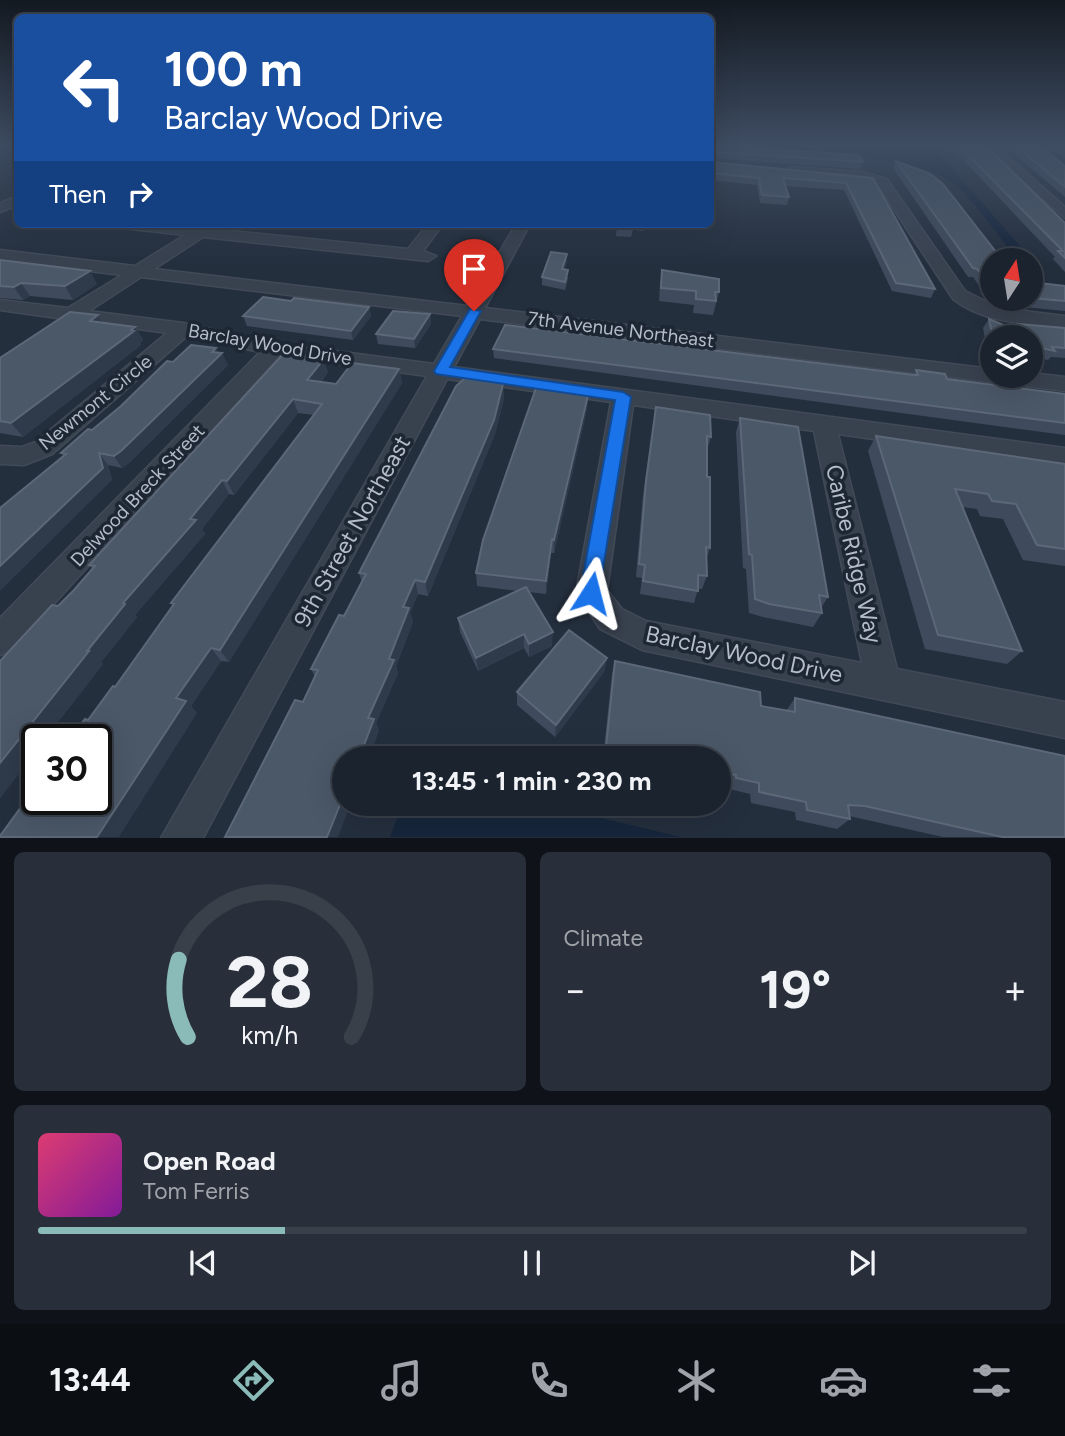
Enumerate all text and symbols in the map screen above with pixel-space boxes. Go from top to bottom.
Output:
text: 100 m [164,39,303,98]
icon: left [49,42,140,133]
text: Barclay Wood Drive [164,99,443,137]
icon: right [121,175,159,213]
text: Then [49,178,107,210]
pin [444,239,504,311]
north arrow [980,248,1043,312]
map controls [980,248,1043,388]
icon: arrive [455,250,493,288]
street label: 7th Avenue Northeast [526,307,715,352]
street label: Barclay Wood Drive [186,319,353,370]
button: layers [980,325,1043,388]
street label: Newmont Circle [34,350,156,455]
street label: Delwood Breck Street [66,419,209,571]
street label: 9th Street Northeast [288,430,416,632]
street label: Caribe Ridge Way [820,462,888,646]
position arrow [554,556,628,630]
street label: Barclay Wood Drive [643,619,845,689]
speed limit sign: 30 [21,724,112,815]
text: 13:45 · 1 min · 230 m [412,765,651,797]
text: Climate [564,924,643,952]
text: 28 [226,939,313,1026]
text: 19° [759,959,831,1021]
text: − [564,967,587,1013]
text: + [1003,967,1027,1013]
text: km/h [241,1020,298,1050]
text: Open Road [143,1145,276,1177]
text: Tom Ferris [143,1177,249,1205]
icon: previous [184,1244,222,1282]
icon: pause [513,1244,551,1282]
icon: next [843,1244,881,1282]
icon: directions [229,1356,278,1405]
icon: music [377,1356,426,1405]
icon: phone [524,1356,573,1405]
icon: climate [672,1356,721,1405]
icon: car [819,1356,868,1405]
icon: filters [967,1356,1016,1405]
text: 13:44 [49,1361,131,1399]

